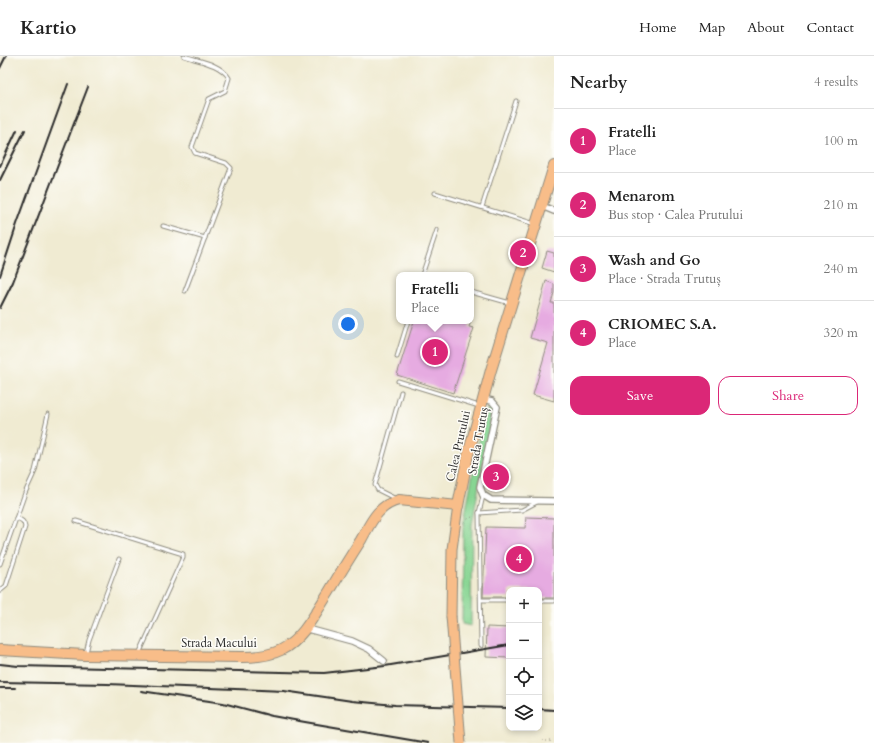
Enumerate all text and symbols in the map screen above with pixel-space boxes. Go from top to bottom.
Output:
text: Kartio [20,15,76,41]
text: Home [639,18,677,37]
text: Map [699,18,725,37]
text: About [747,18,784,37]
text: Contact [806,18,854,37]
text: Nearby [570,71,627,94]
text: 4 results [814,73,858,91]
text: Fratelli [608,122,656,142]
text: 1 [580,132,586,150]
text: 100 m [824,132,858,150]
text: Place [608,142,636,160]
text: Menarom [608,186,675,206]
text: 2 [580,196,586,214]
text: 210 m [824,196,858,214]
text: Bus stop · Calea Prutului [608,206,743,224]
pin: 2 [510,238,536,268]
text: Wash and Go [608,250,700,270]
text: 3 [580,260,586,278]
text: 240 m [824,260,858,278]
text: Place · Strada Trutuș [608,270,721,288]
popup [396,272,474,324]
text: Fratelli [411,279,459,299]
text: Place [411,299,439,317]
your location [338,314,358,334]
text: CRIOMEC S.A. [608,314,717,334]
text: 4 [580,324,586,342]
text: 320 m [824,324,858,342]
text: Place [608,334,636,352]
pin: 1 [422,337,448,367]
button: Save [570,376,710,415]
button: Share [718,376,858,415]
street label: Strada Trutuș [464,406,492,476]
street label: Calea Prutului [442,408,474,483]
pin: 3 [483,462,509,492]
pin: 4 [506,544,532,574]
map controls [506,587,542,731]
button: + [506,587,542,623]
button: − [506,623,542,659]
street label: Strada Macului [181,635,257,651]
button: locate [506,659,542,695]
button: layers [506,695,542,731]

